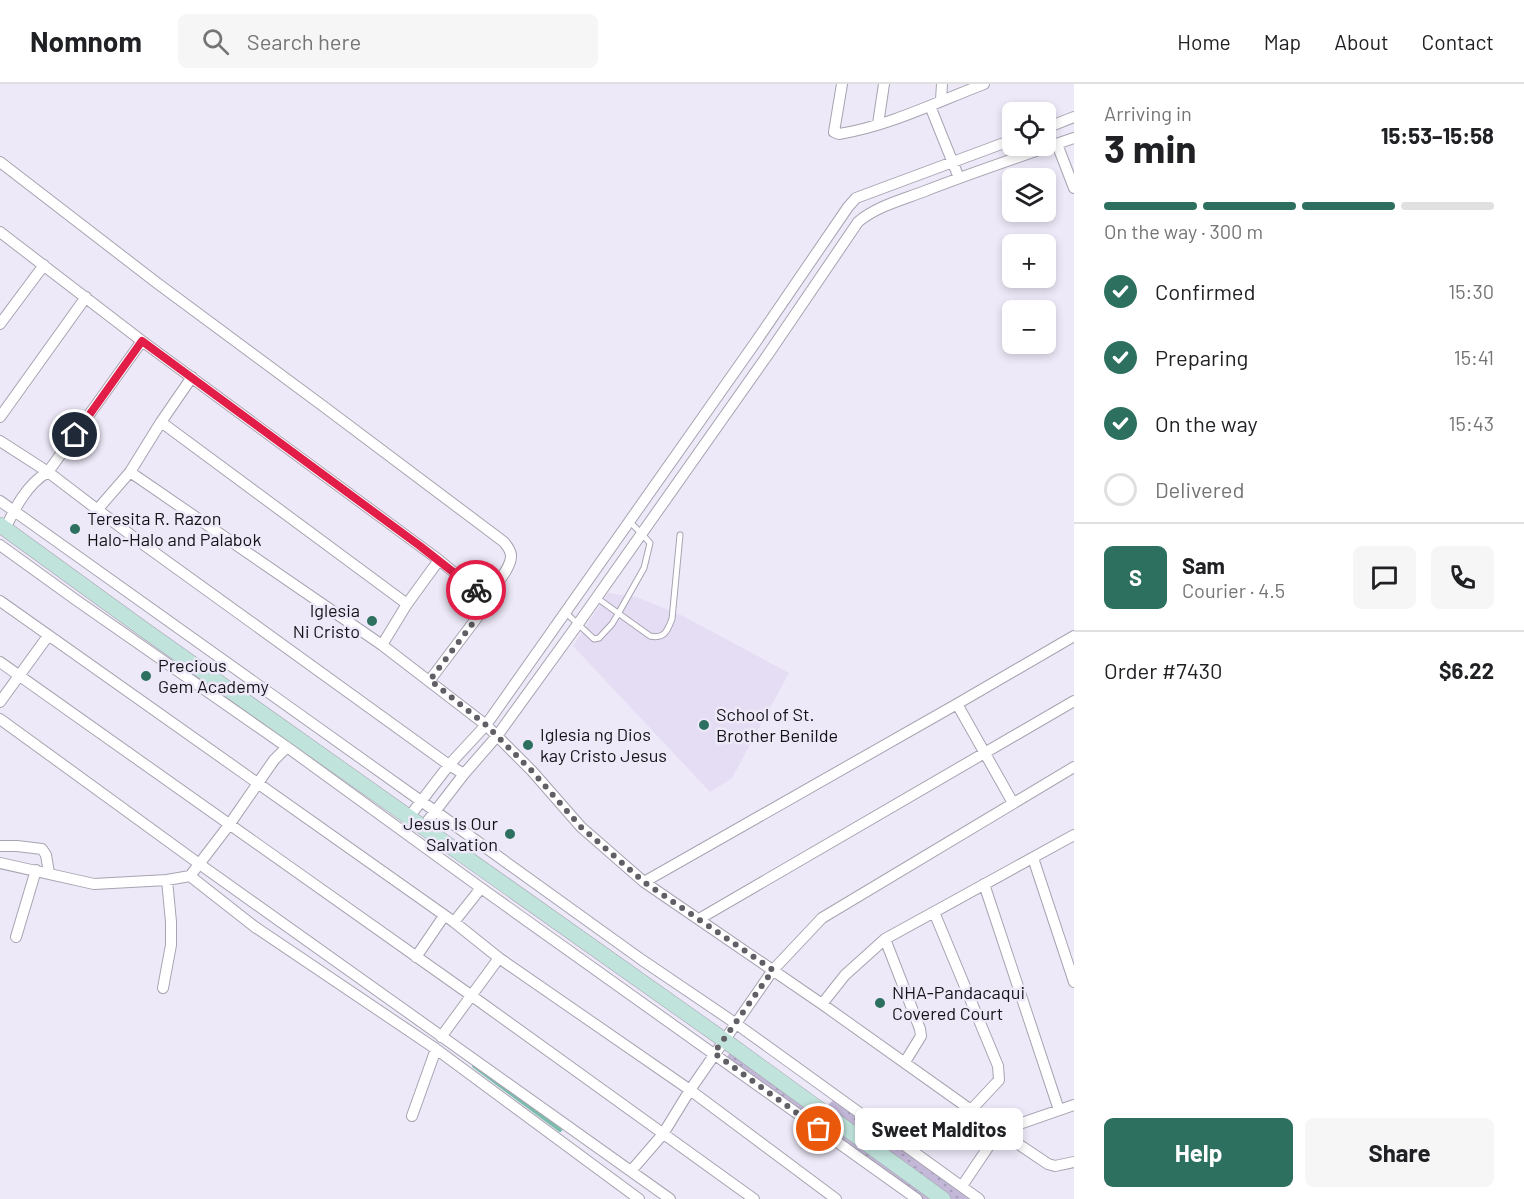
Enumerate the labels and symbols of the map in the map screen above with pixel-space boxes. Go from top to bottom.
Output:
pin [49,409,100,460]
place label: Teresita R. Razon Halo-Halo and Palabok [87,507,261,550]
marker: Teresita R. Razon Halo-Halo and Palabok [68,522,82,536]
courier [446,560,506,620]
place label: Iglesia Ni Cristo [293,599,360,642]
marker: Iglesia Ni Cristo [365,614,379,628]
place label: Precious Gem Academy [158,654,269,697]
marker: Precious Gem Academy [139,669,153,683]
place label: School of St. Brother Benilde [716,703,838,746]
marker: School of St. Brother Benilde [697,718,711,732]
place label: Iglesia ng Dios kay Cristo Jesus [540,723,667,766]
marker: Iglesia ng Dios kay Cristo Jesus [521,738,535,752]
place label: Jesus Is Our Salvation [403,812,498,855]
marker: Jesus Is Our Salvation [503,827,517,841]
place label: NHA-Pandacaqui Covered Court [892,981,1025,1024]
marker: NHA-Pandacaqui Covered Court [873,996,887,1010]
pin [793,1103,844,1154]
callout: Sweet Malditos [855,1108,1023,1150]

